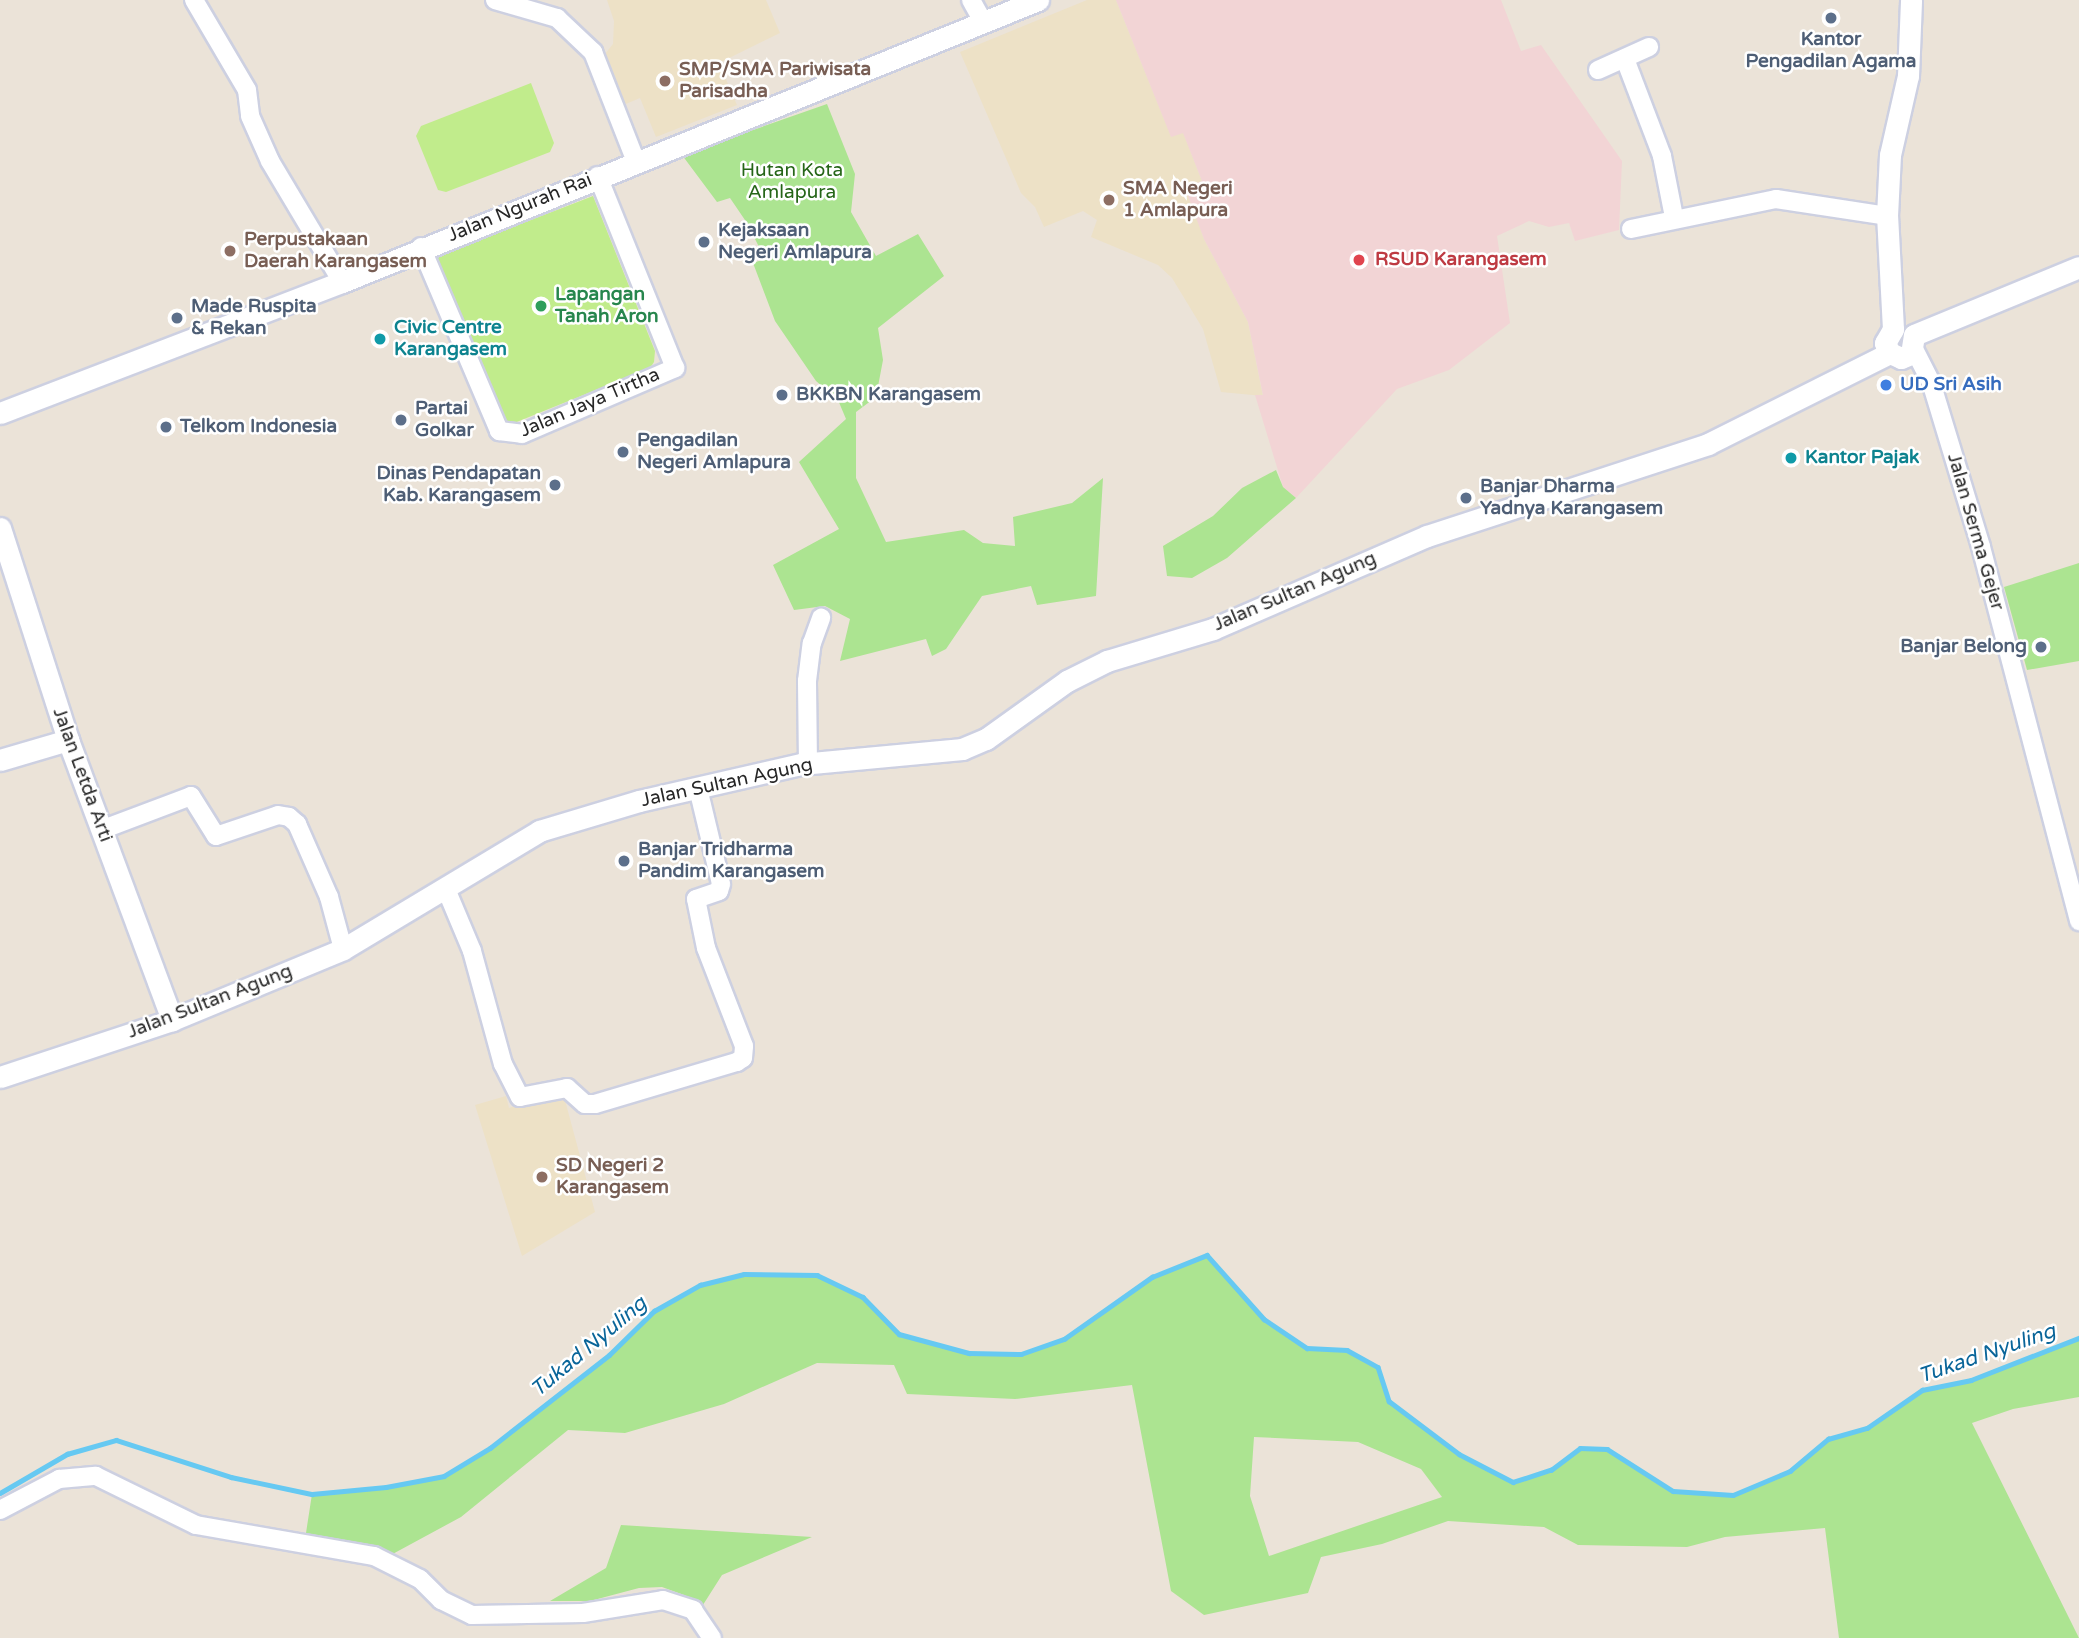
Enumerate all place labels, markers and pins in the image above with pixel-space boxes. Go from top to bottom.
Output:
marker: Kantor Pengadilan Agama [1823,10,1839,26]
place label: Kantor Pengadilan Agama [1746,29,1916,73]
place label: SMP/SMA Pariwisata Parisadha [679,59,871,103]
marker: SMP/SMA Pariwisata Parisadha [657,73,673,89]
place label: SMA Negeri 1 Amlapura [1123,178,1233,222]
marker: SMA Negeri 1 Amlapura [1101,192,1117,208]
place label: Kejaksaan Negeri Amlapura [718,220,872,264]
place label: Perpustakaan Daerah Karangasem [244,229,427,273]
marker: Kejaksaan Negeri Amlapura [696,234,712,250]
marker: Perpustakaan Daerah Karangasem [222,243,238,259]
place label: RSUD Karangasem [1375,249,1547,271]
marker: RSUD Karangasem [1349,250,1369,270]
place label: Lapangan Tanah Aron [555,284,659,328]
place label: Made Ruspita & Rekan [191,296,317,340]
marker: Lapangan Tanah Aron [533,298,549,314]
marker: Made Ruspita & Rekan [169,310,185,326]
place label: Civic Centre Karangasem [394,317,507,361]
marker: Civic Centre Karangasem [372,331,388,347]
place label: UD Sri Asih [1900,374,2002,396]
marker: UD Sri Asih [1878,377,1894,393]
place label: BKKBN Karangasem [796,384,981,406]
marker: BKKBN Karangasem [774,387,790,403]
place label: Partai Golkar [415,398,474,442]
marker: Partai Golkar [393,412,409,428]
place label: Telkom Indonesia [180,416,337,438]
marker: Telkom Indonesia [158,419,174,435]
place label: Pengadilan Negeri Amlapura [637,430,791,474]
marker: Pengadilan Negeri Amlapura [615,444,631,460]
place label: Kantor Pajak [1805,447,1919,469]
marker: Kantor Pajak [1783,450,1799,466]
place label: Dinas Pendapatan Kab. Karangasem [376,463,541,507]
place label: Banjar Dharma Yadnya Karangasem [1480,476,1663,520]
marker: Dinas Pendapatan Kab. Karangasem [547,477,563,493]
marker: Banjar Dharma Yadnya Karangasem [1458,490,1474,506]
place label: Banjar Belong [1900,636,2027,658]
marker: Banjar Belong [2033,639,2049,655]
place label: Banjar Tridharma Pandim Karangasem [638,839,825,883]
marker: Banjar Tridharma Pandim Karangasem [616,853,632,869]
place label: SD Negeri 2 Karangasem [556,1155,669,1199]
marker: SD Negeri 2 Karangasem [534,1169,550,1185]

